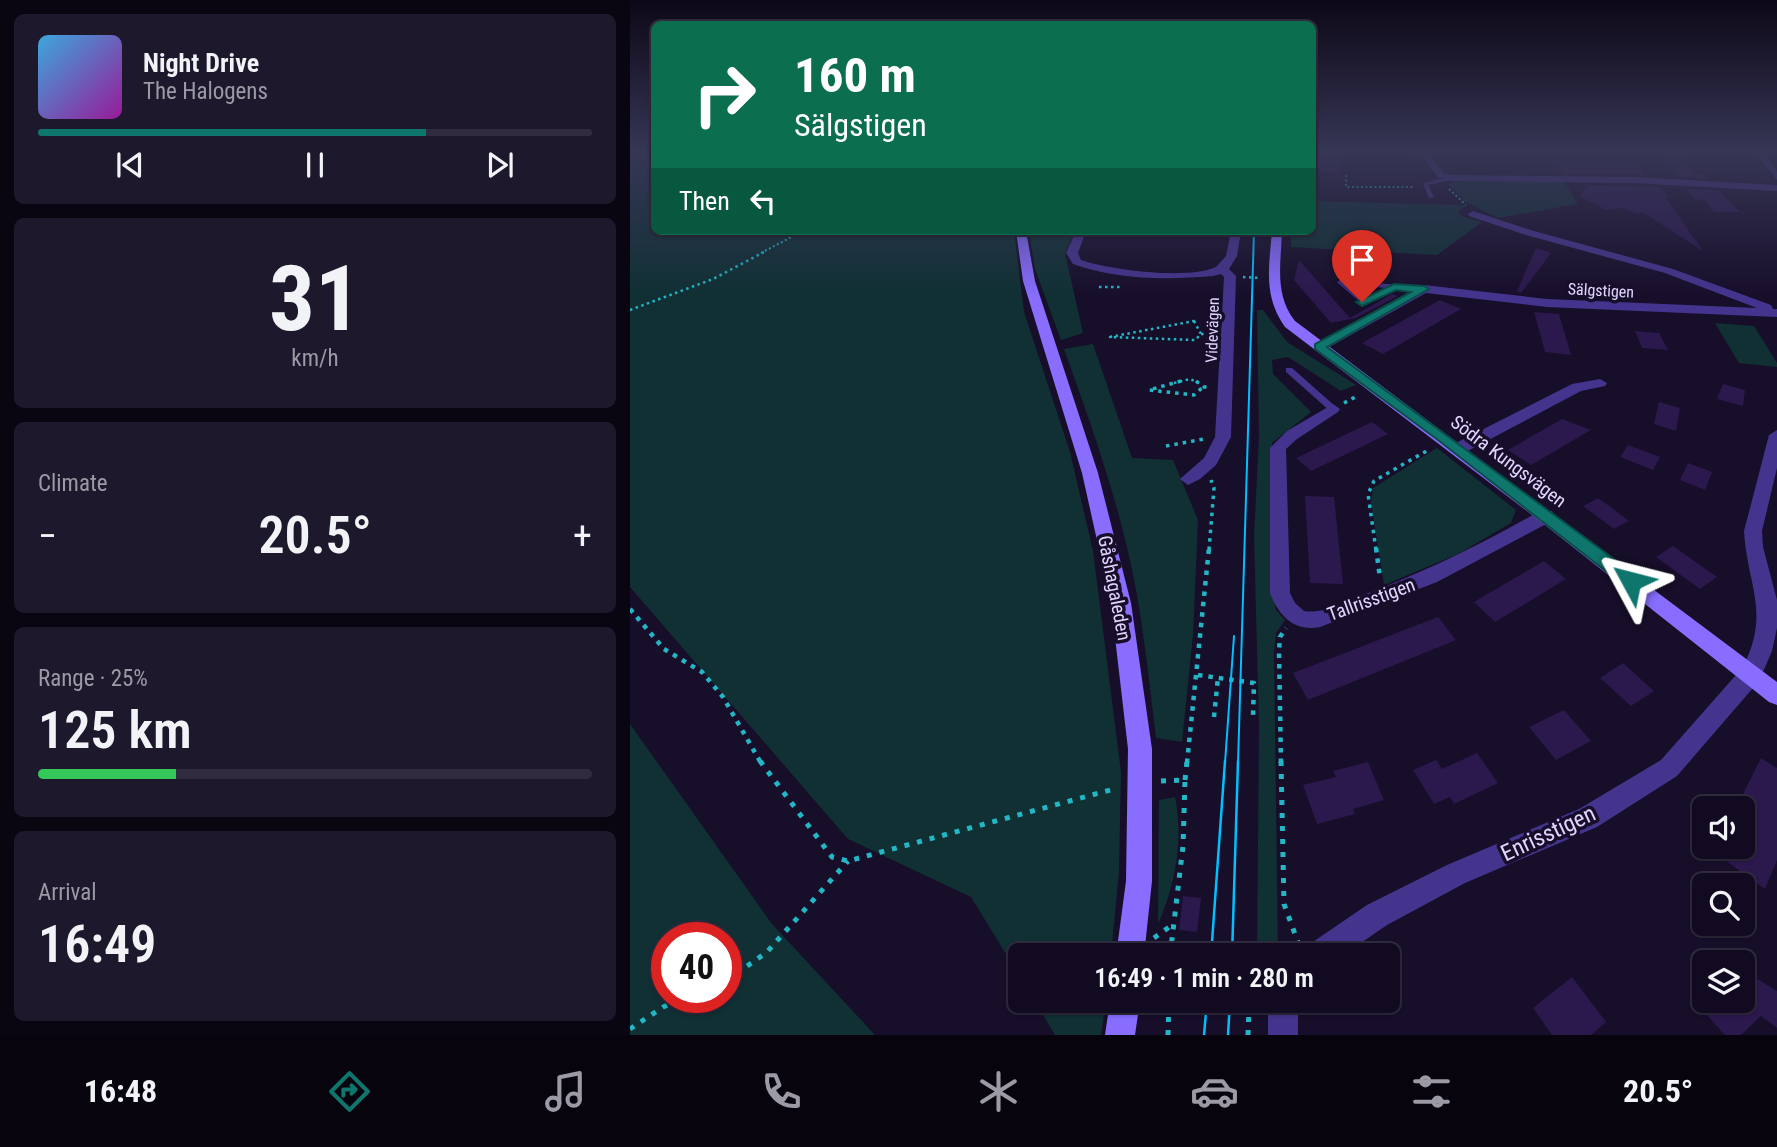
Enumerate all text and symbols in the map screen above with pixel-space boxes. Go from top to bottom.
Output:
text: 160 m [794,47,916,104]
text: Night Drive [143,48,259,78]
icon: right [679,49,770,140]
text: The Halogens [143,78,268,105]
text: Sälgstigen [794,106,927,144]
icon: previous [111,146,149,184]
icon: pause [296,146,334,184]
icon: next [481,146,519,184]
icon: left [744,182,782,220]
text: Then [679,186,730,216]
pin [1332,230,1392,302]
icon: arrive [1343,241,1381,279]
text: 31 [269,246,361,352]
street label: Sälgstigen [1567,279,1635,302]
street label: Videvägen [1202,297,1223,363]
text: km/h [291,345,339,372]
street label: Södra Kungsvägen [1446,410,1571,512]
text: Climate [38,470,108,497]
text: 20.5° [258,505,372,566]
text: − [38,514,57,558]
text: + [573,514,592,558]
street label: Gåshagaleden [1093,534,1136,643]
position arrow [1594,544,1668,618]
street label: Tallrisstigen [1324,573,1418,626]
text: Range · 25% [38,665,148,692]
text: 125 km [38,700,192,761]
map controls [1692,796,1755,1013]
button: sound [1692,796,1755,859]
street label: Enrisstigen [1497,800,1600,867]
button: search [1692,873,1755,936]
text: Arrival [38,879,97,906]
text: 16:49 [38,914,156,975]
speed limit sign: 40 [651,922,742,1013]
button: layers [1692,950,1755,1013]
text: 16:49 · 1 min · 280 m [1094,963,1314,993]
icon: directions [325,1067,374,1116]
icon: music [541,1067,590,1116]
icon: phone [757,1067,806,1116]
icon: climate [974,1067,1023,1116]
icon: car [1190,1067,1239,1116]
icon: filters [1407,1067,1456,1116]
text: 16:48 [84,1072,157,1110]
text: 20.5° [1623,1072,1693,1110]

